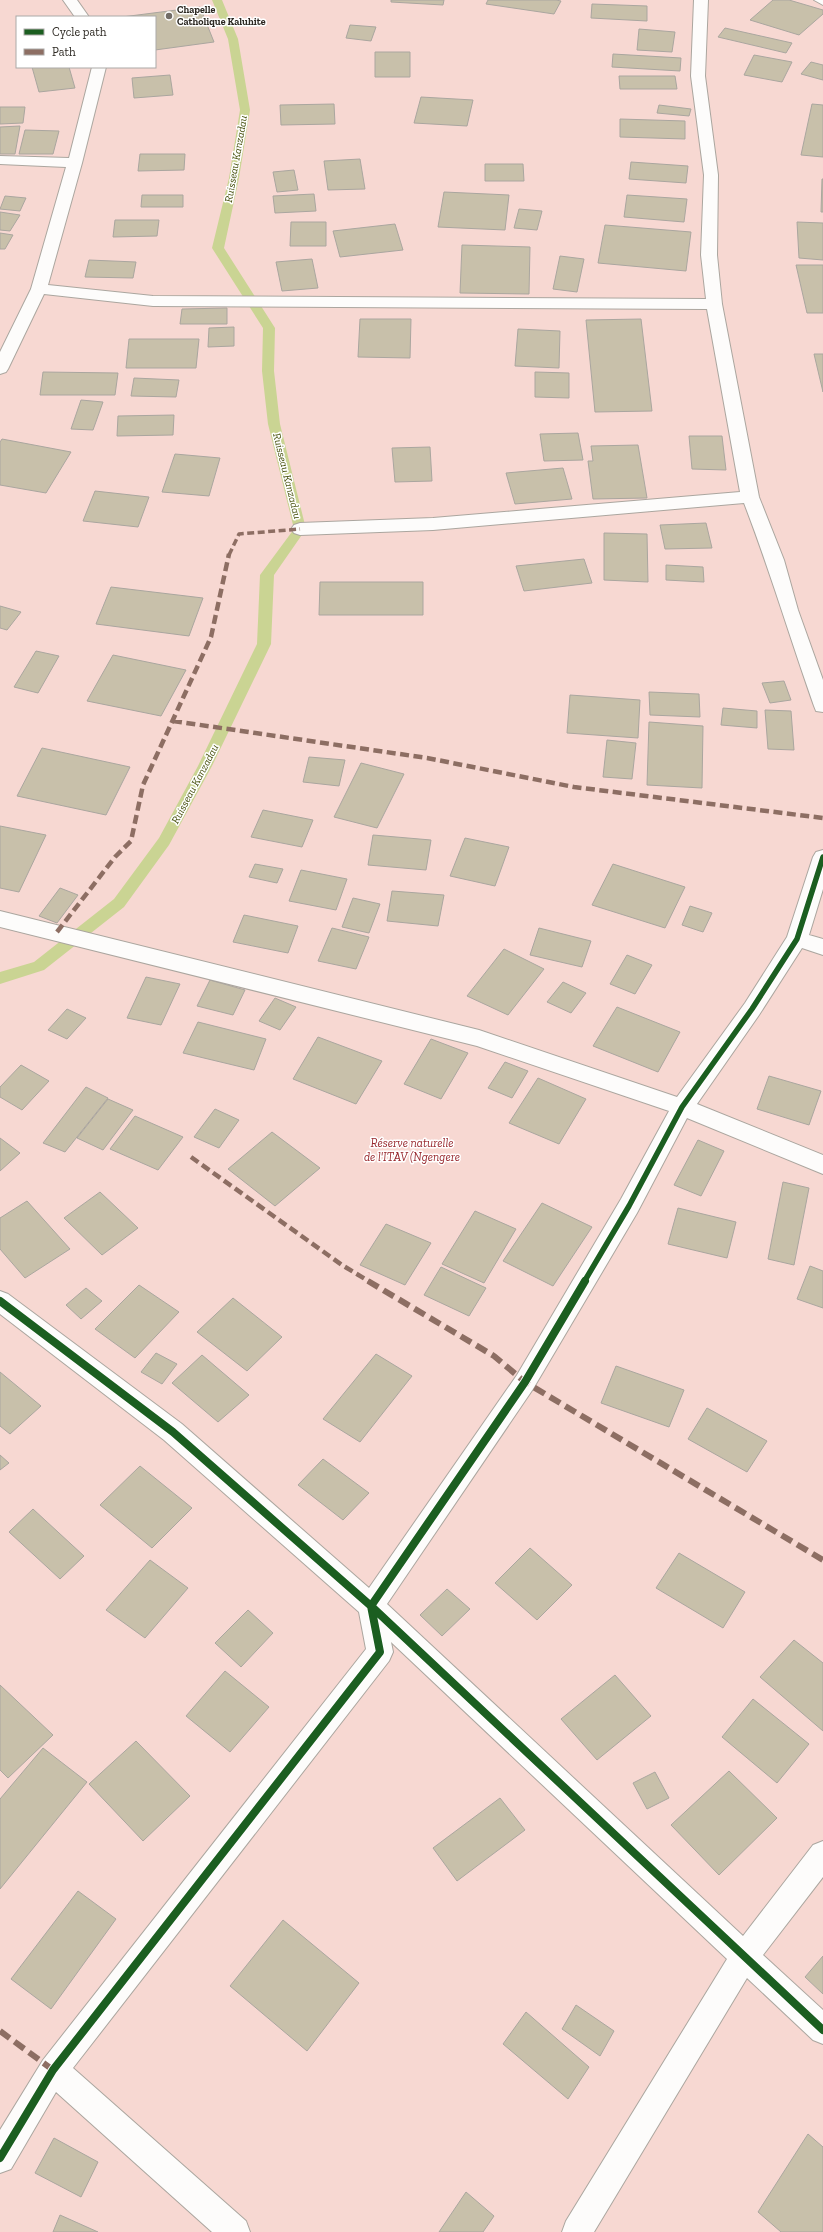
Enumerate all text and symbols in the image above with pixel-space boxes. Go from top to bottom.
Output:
place label: Chapelle Catholique Kaluhite [177,4,266,28]
marker: Chapelle Catholique Kaluhite [164,11,174,21]
legend [16,16,156,68]
text: Cycle path [52,25,107,39]
text: Path [52,45,76,59]
water label: Ruisseau Kanzadau [222,114,250,204]
water label: Ruisseau Kanzadau [270,432,304,521]
water label: Ruisseau Kanzadau [169,742,222,826]
park label: Réserve naturelle de l'ITAV (Ngengere [364,1136,460,1164]

